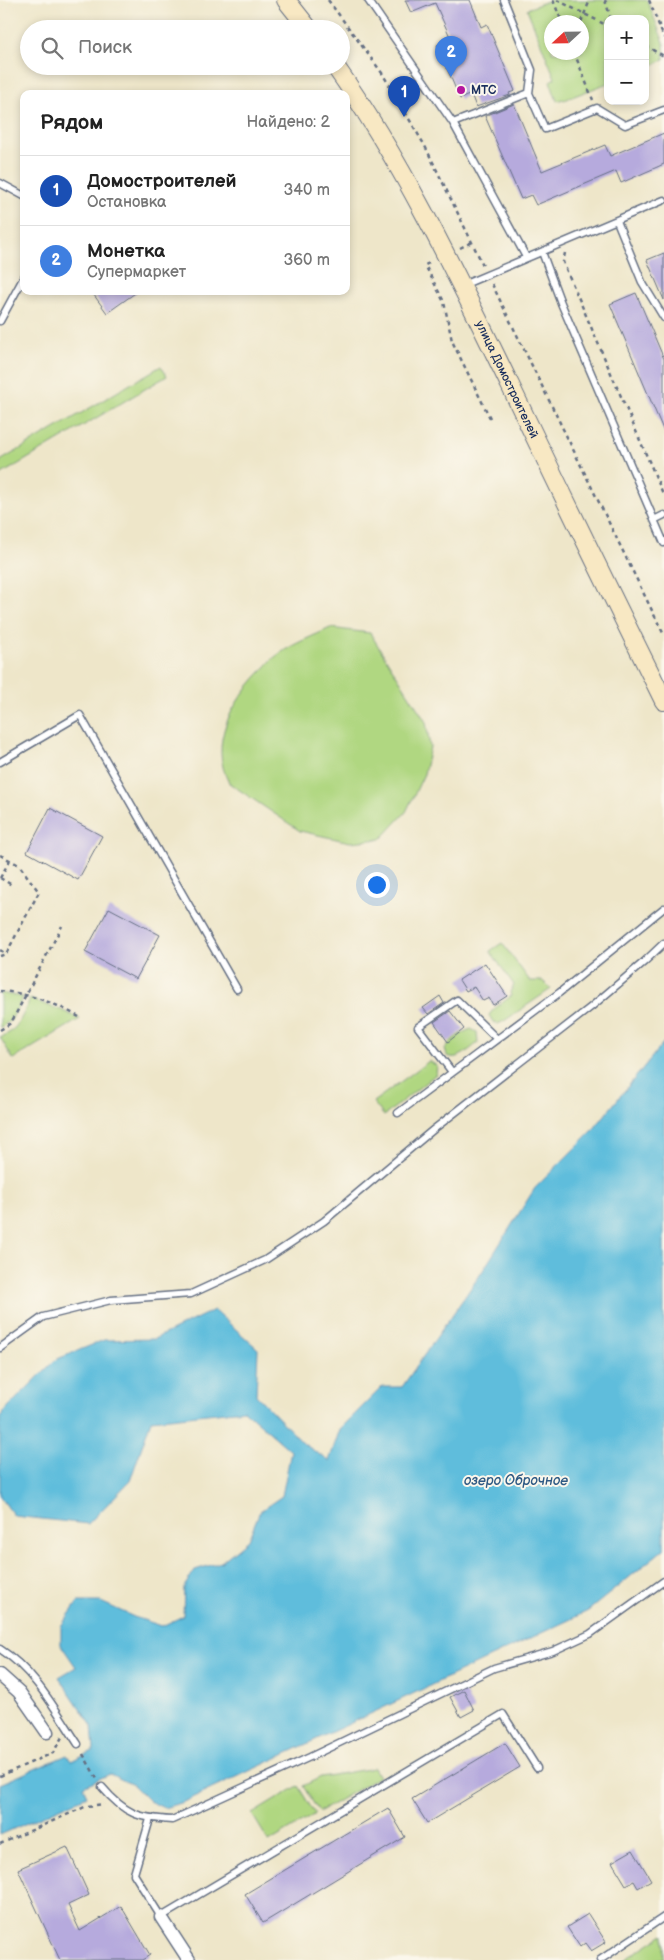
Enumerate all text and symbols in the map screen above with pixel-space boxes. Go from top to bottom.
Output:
north arrow [544,15,589,60]
map controls [604,15,649,105]
button: + [604,15,649,60]
search box [20,20,350,75]
icon: search [38,34,66,62]
text: Поиск [78,36,132,59]
pin: 2 [435,36,467,77]
button: − [604,60,649,105]
pin: 1 [388,76,420,117]
place label: МТС [471,83,497,98]
marker: МТС [455,84,467,96]
text: Рядом [40,110,103,135]
text: Найдено: 2 [246,113,330,132]
text: Домостроителей [87,170,237,193]
text: 1 [53,181,59,200]
text: 340 m [283,181,330,200]
text: Остановка [87,193,166,212]
text: Монетка [87,240,165,263]
text: 2 [51,251,61,270]
text: 360 m [283,251,330,270]
text: Супермаркет [87,263,186,282]
street label: улица Домостроителей [472,318,542,441]
your location [364,872,390,898]
water label: озеро Оброчное [464,1472,568,1489]

